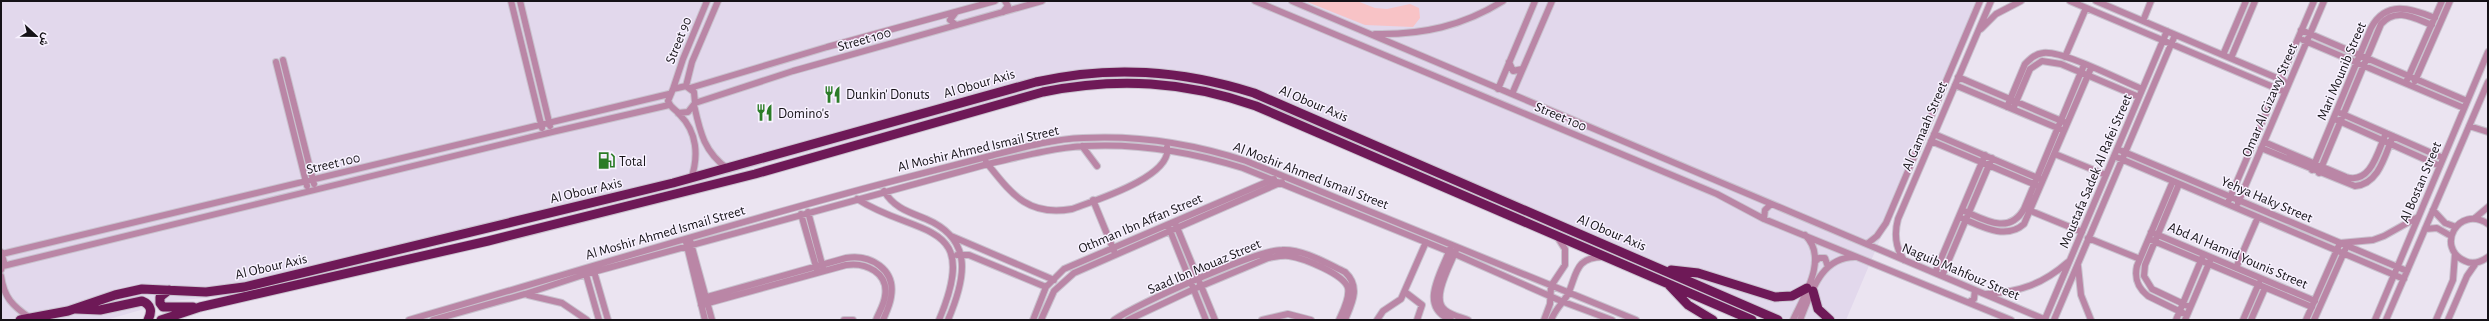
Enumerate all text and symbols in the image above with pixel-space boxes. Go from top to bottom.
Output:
street label: Street 90 [663,15,695,66]
north arrow [16,16,56,56]
street label: Mari Mounib Street [2315,20,2369,123]
street label: Street 100 [836,26,893,54]
text: ش [36,31,52,48]
street label: Omar Al Gizawy Street [2240,41,2300,159]
street label: Al Obour Axis [942,67,1016,101]
street label: Al Gamaah Street [1900,79,1950,173]
street label: Al Obour Axis [1277,83,1350,125]
restaurant icon: Dunkin' Donuts [823,84,843,104]
place label: Dunkin' Donuts [846,88,930,102]
street label: Moustafa Sadek Al Rafei Street [2057,92,2135,250]
street label: Street 100 [1533,100,1589,134]
restaurant icon: Domino's [755,103,775,123]
place label: Domino's [778,107,829,121]
street label: Al Moshir Ahmed Ismail Street [896,123,1061,174]
street label: Al Bostan Street [2398,139,2444,225]
street label: Al Moshir Ahmed Ismail Street [1231,140,1391,212]
street label: Street 100 [305,151,362,177]
fuel station icon: Total [596,151,616,171]
place label: Total [619,155,646,169]
street label: Yehya Haky Street [2219,174,2315,226]
street label: Al Obour Axis [549,176,624,206]
street label: Othman Ibn Affan Street [1076,191,1205,256]
street label: Al Moshir Ahmed Ismail Street [584,203,747,262]
street label: Al Obour Axis [1575,212,1648,254]
street label: Abd Al Hamid Younis Street [2166,220,2310,292]
street label: Saad Ibn Mouaz Street [1146,237,1263,297]
street label: Naguib Mahfouz Street [1900,241,2022,303]
street label: Al Obour Axis [234,252,309,282]

